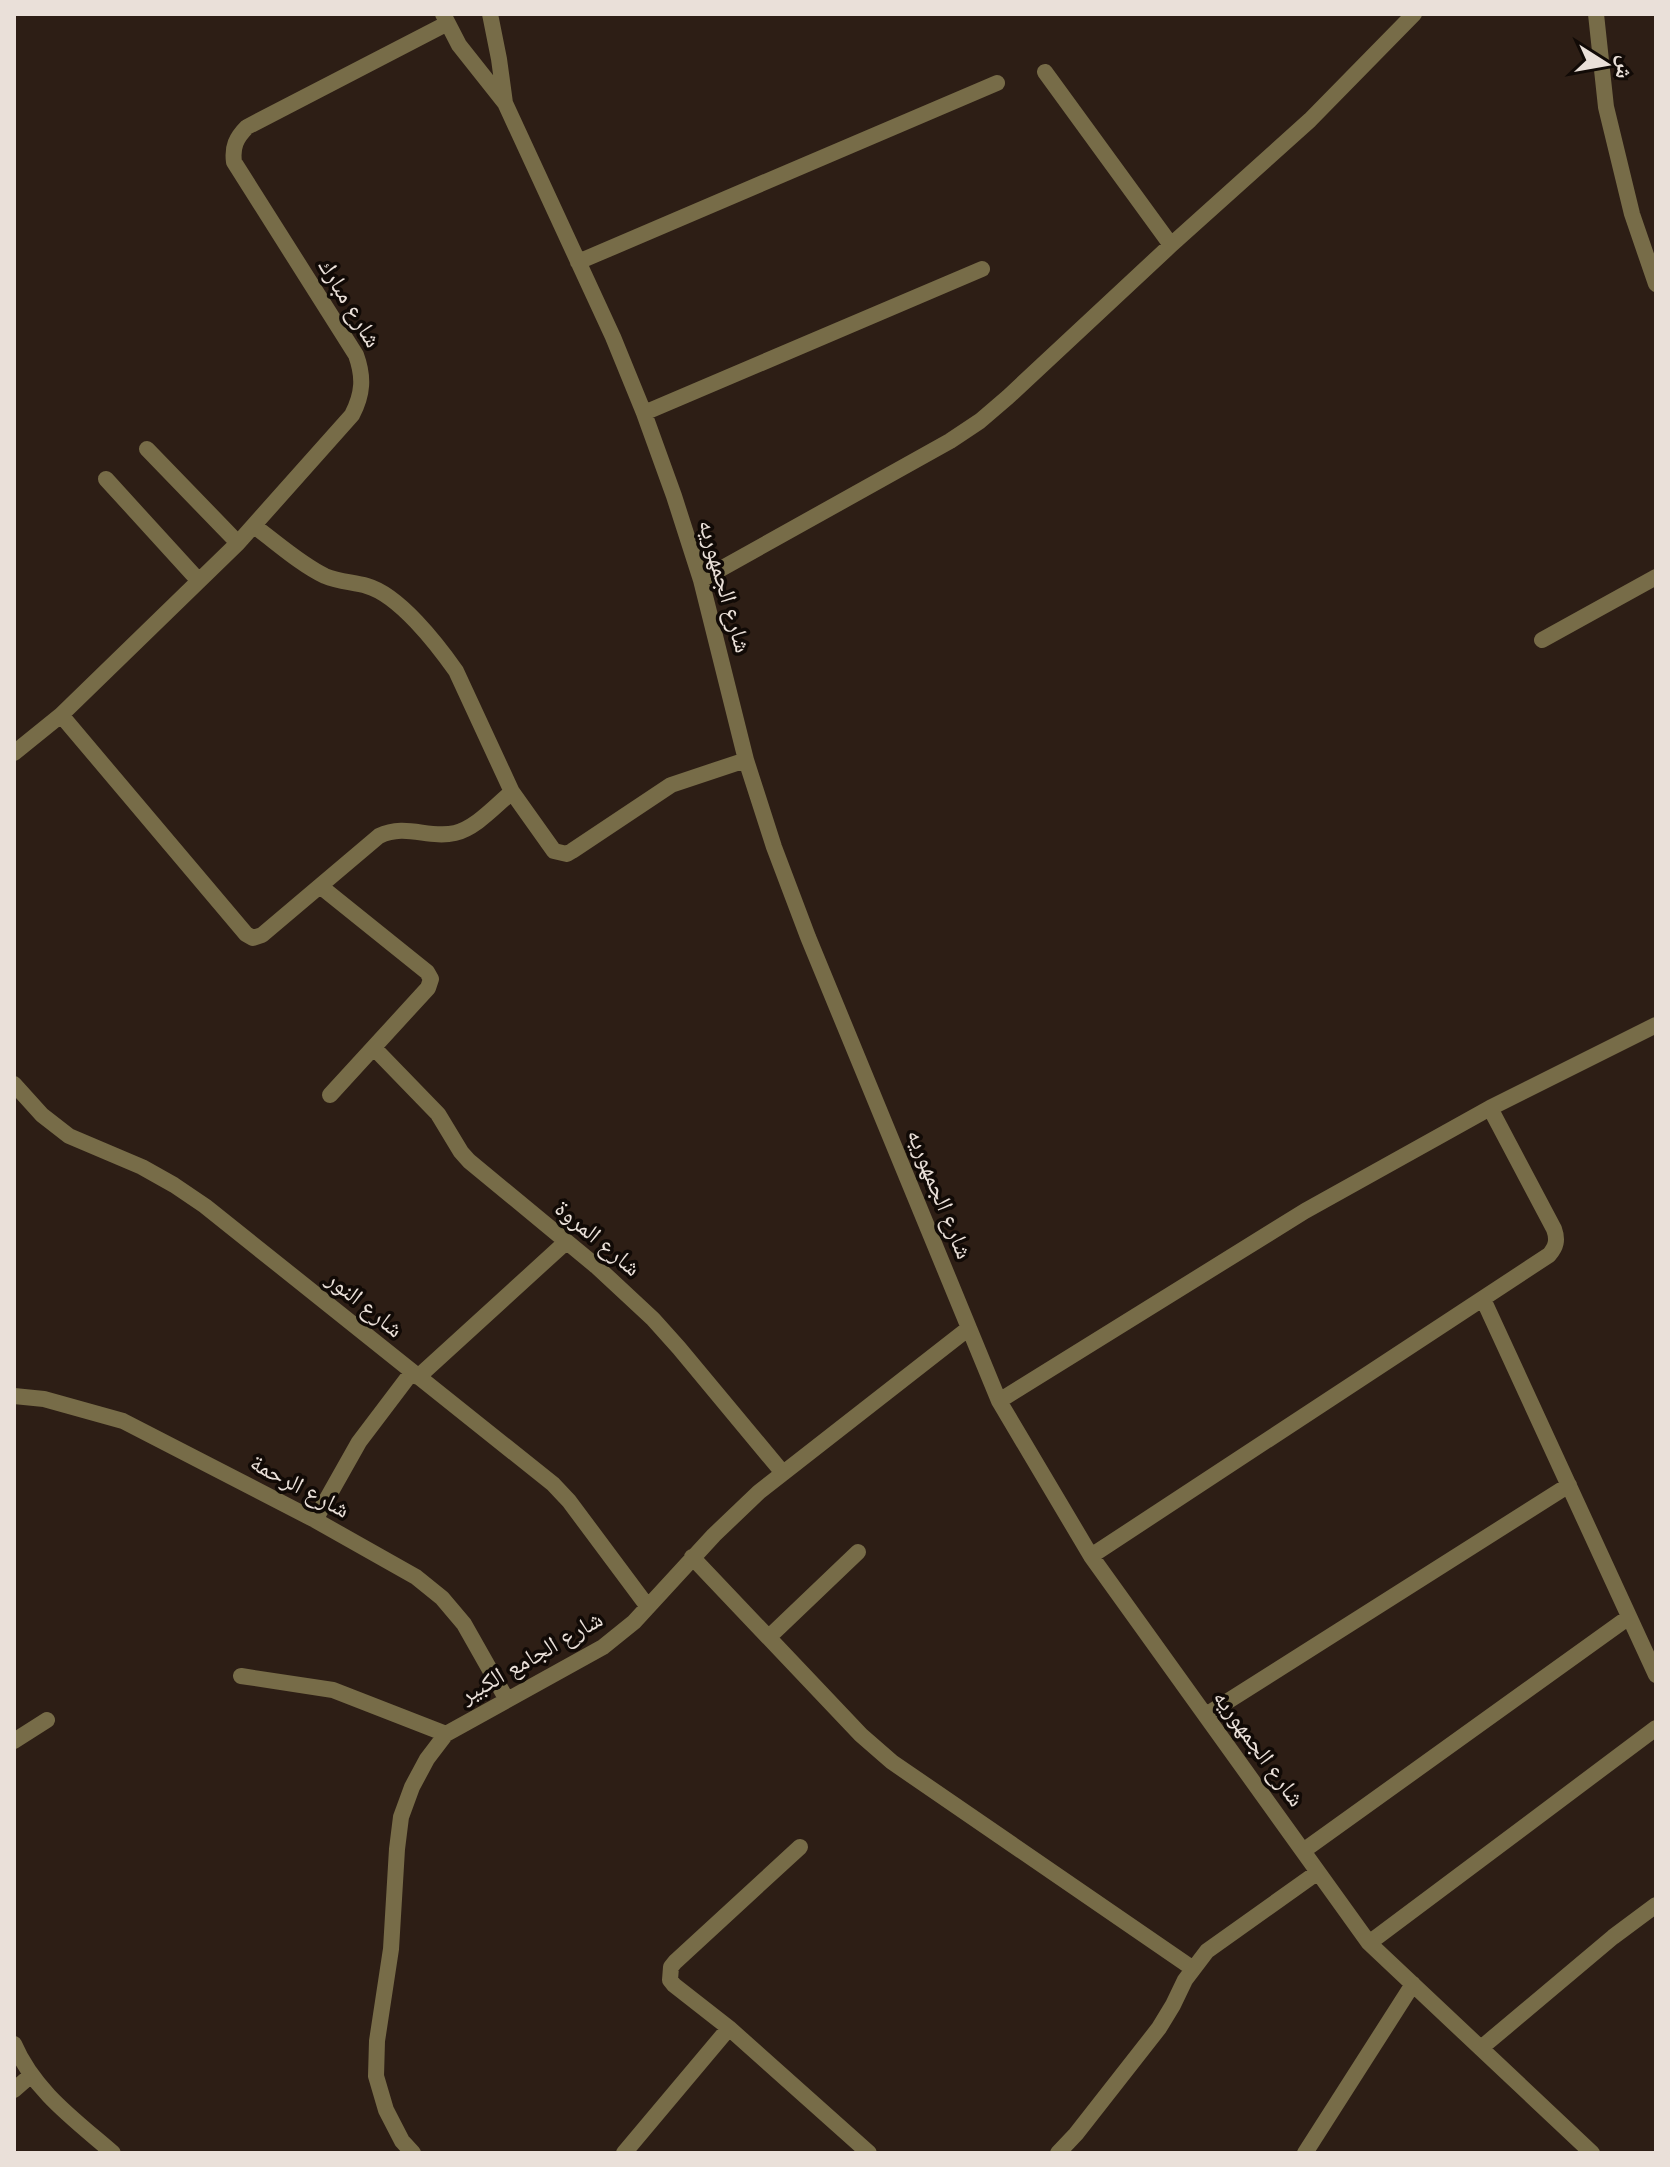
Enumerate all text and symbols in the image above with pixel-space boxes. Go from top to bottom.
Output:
north arrow [1566,24,1646,104]
text: ش [1610,54,1642,82]
street label: شارع مبارك [312,253,389,353]
street label: شارع الجمهوريه [692,516,759,656]
street label: شارع الجمهوريه [900,1124,981,1263]
street label: شارع المروة [549,1193,648,1283]
street label: شارع النور [320,1263,410,1344]
street label: شارع الرحمة [245,1446,355,1525]
street label: شارع الجامع الكبير [453,1603,608,1711]
street label: شارع الجمهوريه [1207,1683,1312,1812]

